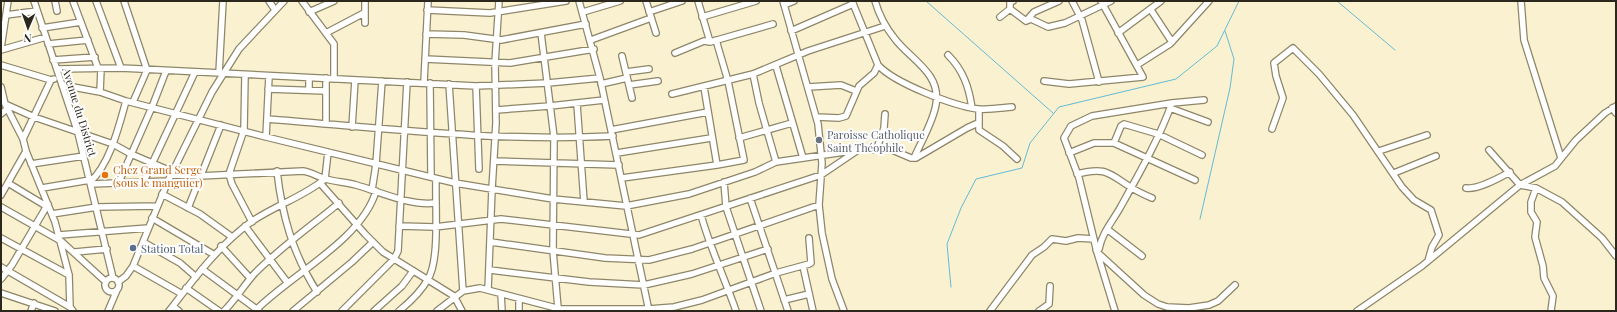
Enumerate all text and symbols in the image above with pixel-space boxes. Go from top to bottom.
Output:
north arrow [8,8,48,48]
text: N [23,31,32,46]
street label: Avenue du District [59,65,101,158]
place label: Paroisse Catholique Saint Théophile [827,127,925,155]
marker: Paroisse Catholique Saint Théophile [814,135,824,145]
place label: Chez Grand Serge (sous le manguier) [113,162,203,190]
marker: Chez Grand Serge (sous le manguier) [100,170,110,180]
place label: Station Total [141,241,203,256]
marker: Station Total [128,243,138,253]

